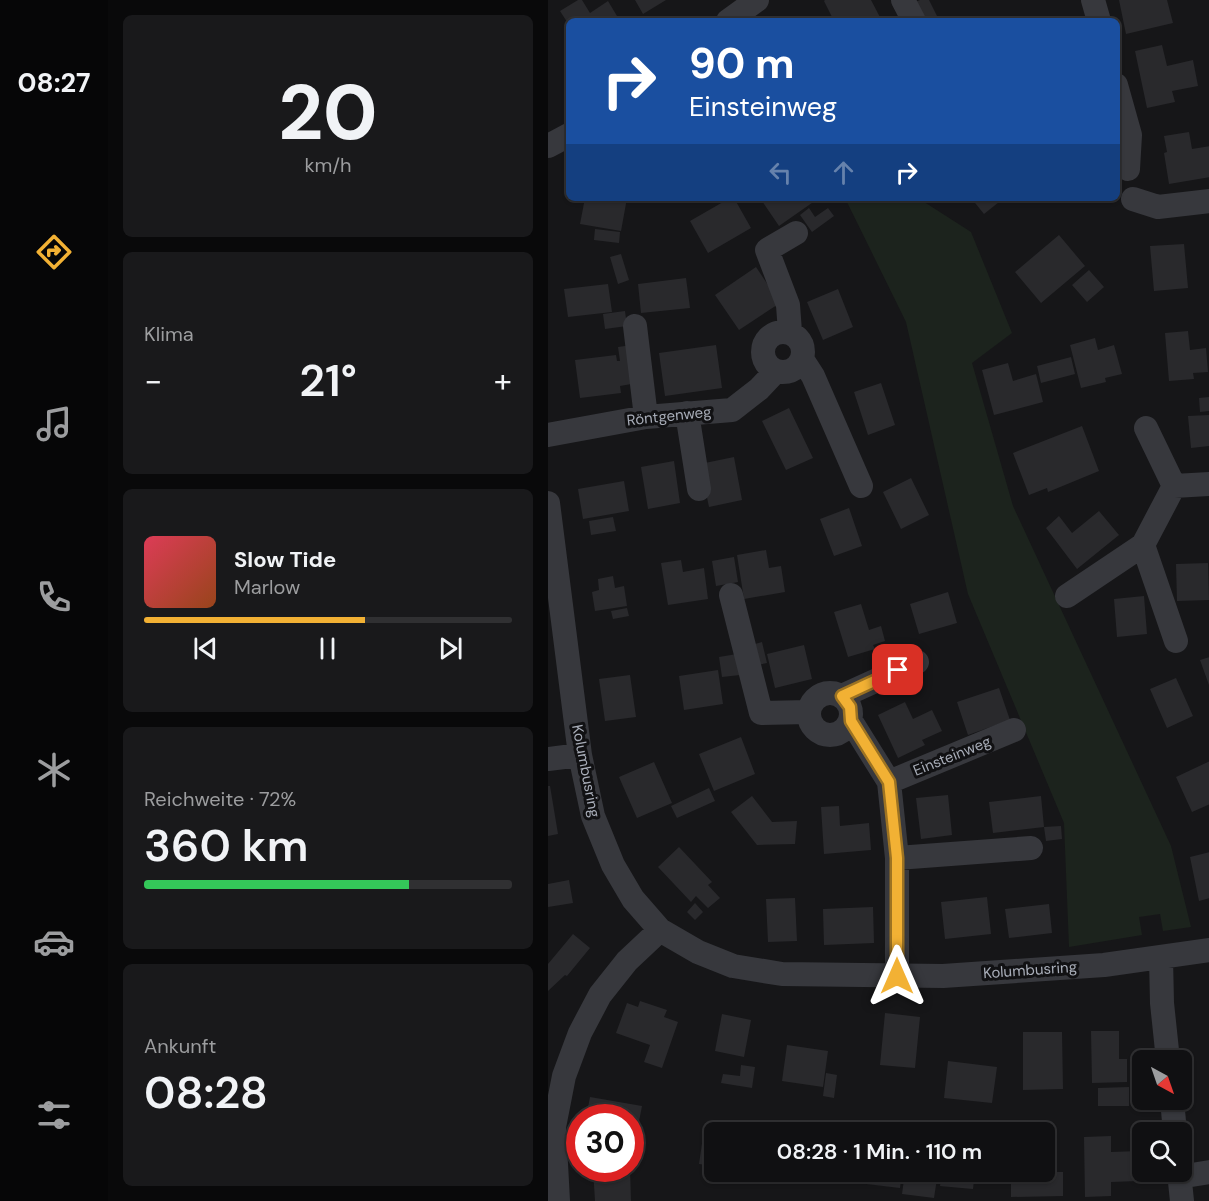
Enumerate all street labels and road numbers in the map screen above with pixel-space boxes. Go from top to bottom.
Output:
street label: Röntgenweg [626,402,712,430]
street label: Kolumbusring [567,723,605,819]
street label: Einsteinweg [910,731,994,781]
street label: Kolumbusring [982,957,1078,983]

